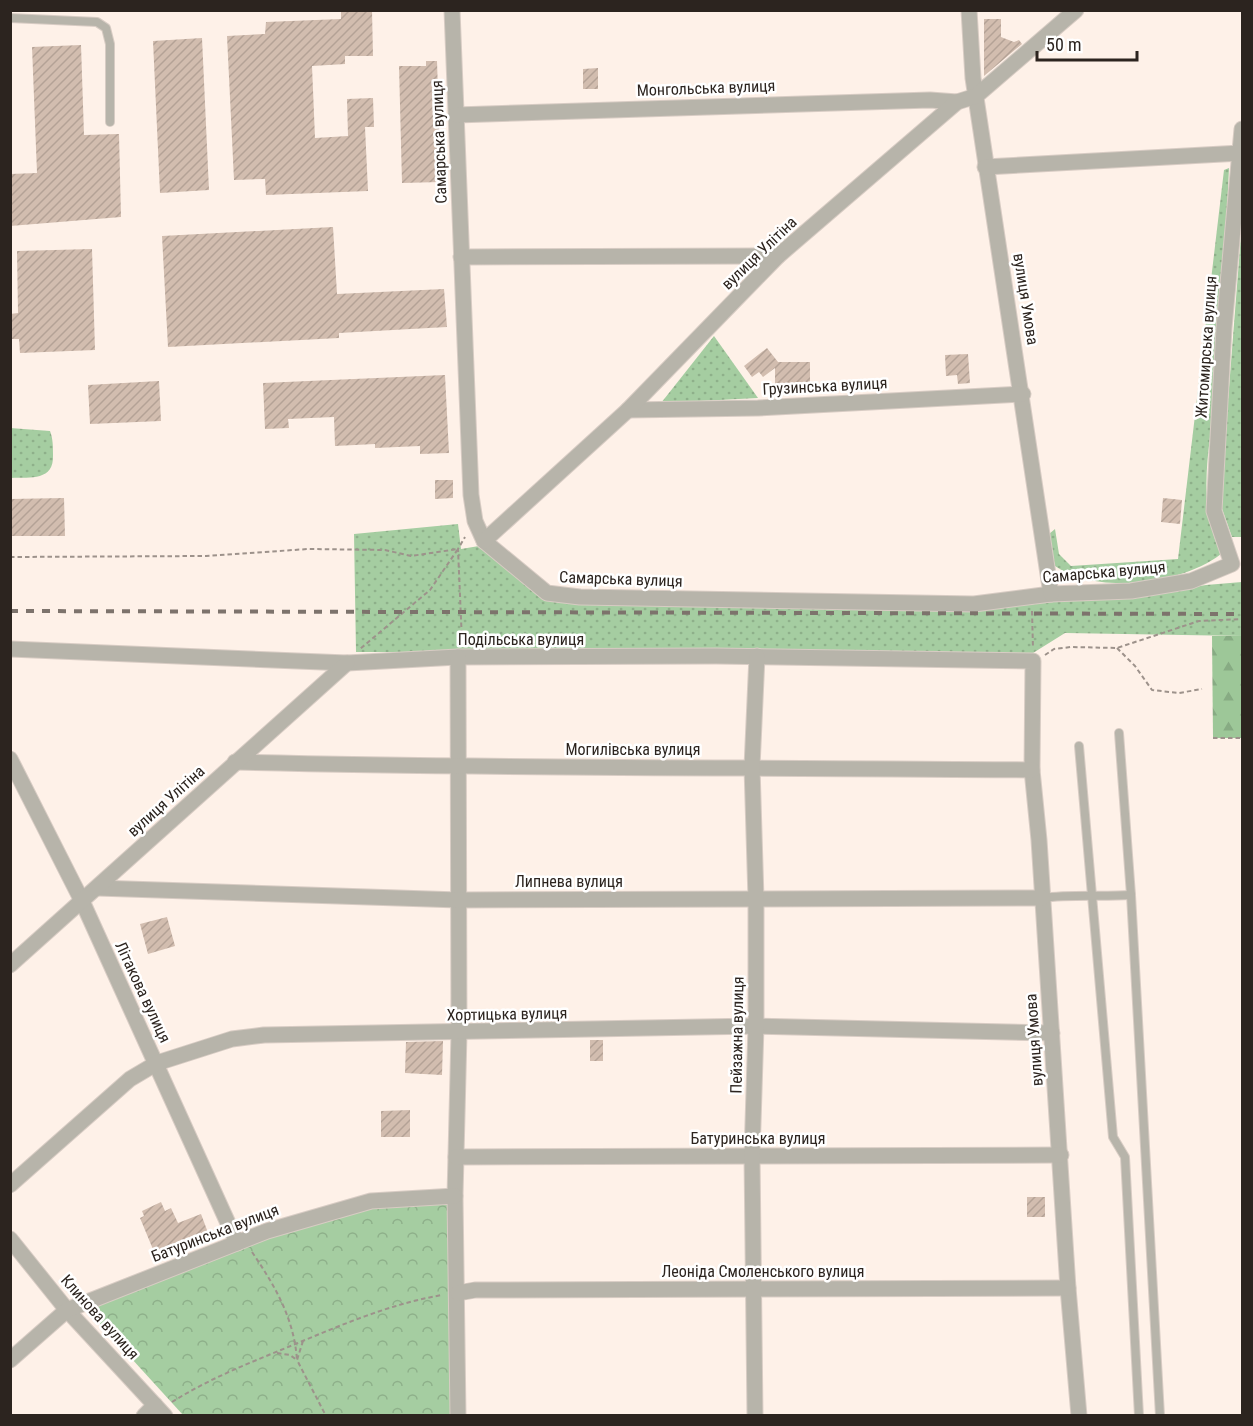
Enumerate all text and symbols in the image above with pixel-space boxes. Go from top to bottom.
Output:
scale bar [1037,24,1138,62]
text: 50 m [1046,34,1081,55]
street label: Монгольська вулиця [636,76,776,100]
street label: Самарська вулиця [427,80,451,204]
street label: вулиця Улітіна [718,213,800,293]
street label: вулиця Умова [1009,252,1043,346]
street label: Житомирська вулиця [1192,275,1220,419]
street label: Грузинська вулиця [762,373,888,399]
street label: Самарська вулиця [1042,557,1166,587]
street label: Самарська вулиця [559,567,683,591]
street label: Подільська вулиця [458,630,584,649]
street label: Могилівська вулиця [566,740,701,759]
street label: вулиця Улітіна [124,762,208,840]
street label: Липнева вулиця [515,872,623,891]
street label: Літакова вулиця [111,938,175,1046]
street label: Пейзажна вулиця [726,976,748,1094]
street label: вулиця Умова [1021,993,1047,1087]
street label: Хортицька вулиця [446,1003,568,1025]
street label: Батуринська вулиця [691,1129,825,1148]
street label: Батуринська вулиця [149,1200,281,1266]
street label: Леоніда Смоленського вулиця [661,1262,865,1281]
street label: Клинова вулиця [57,1271,143,1363]

